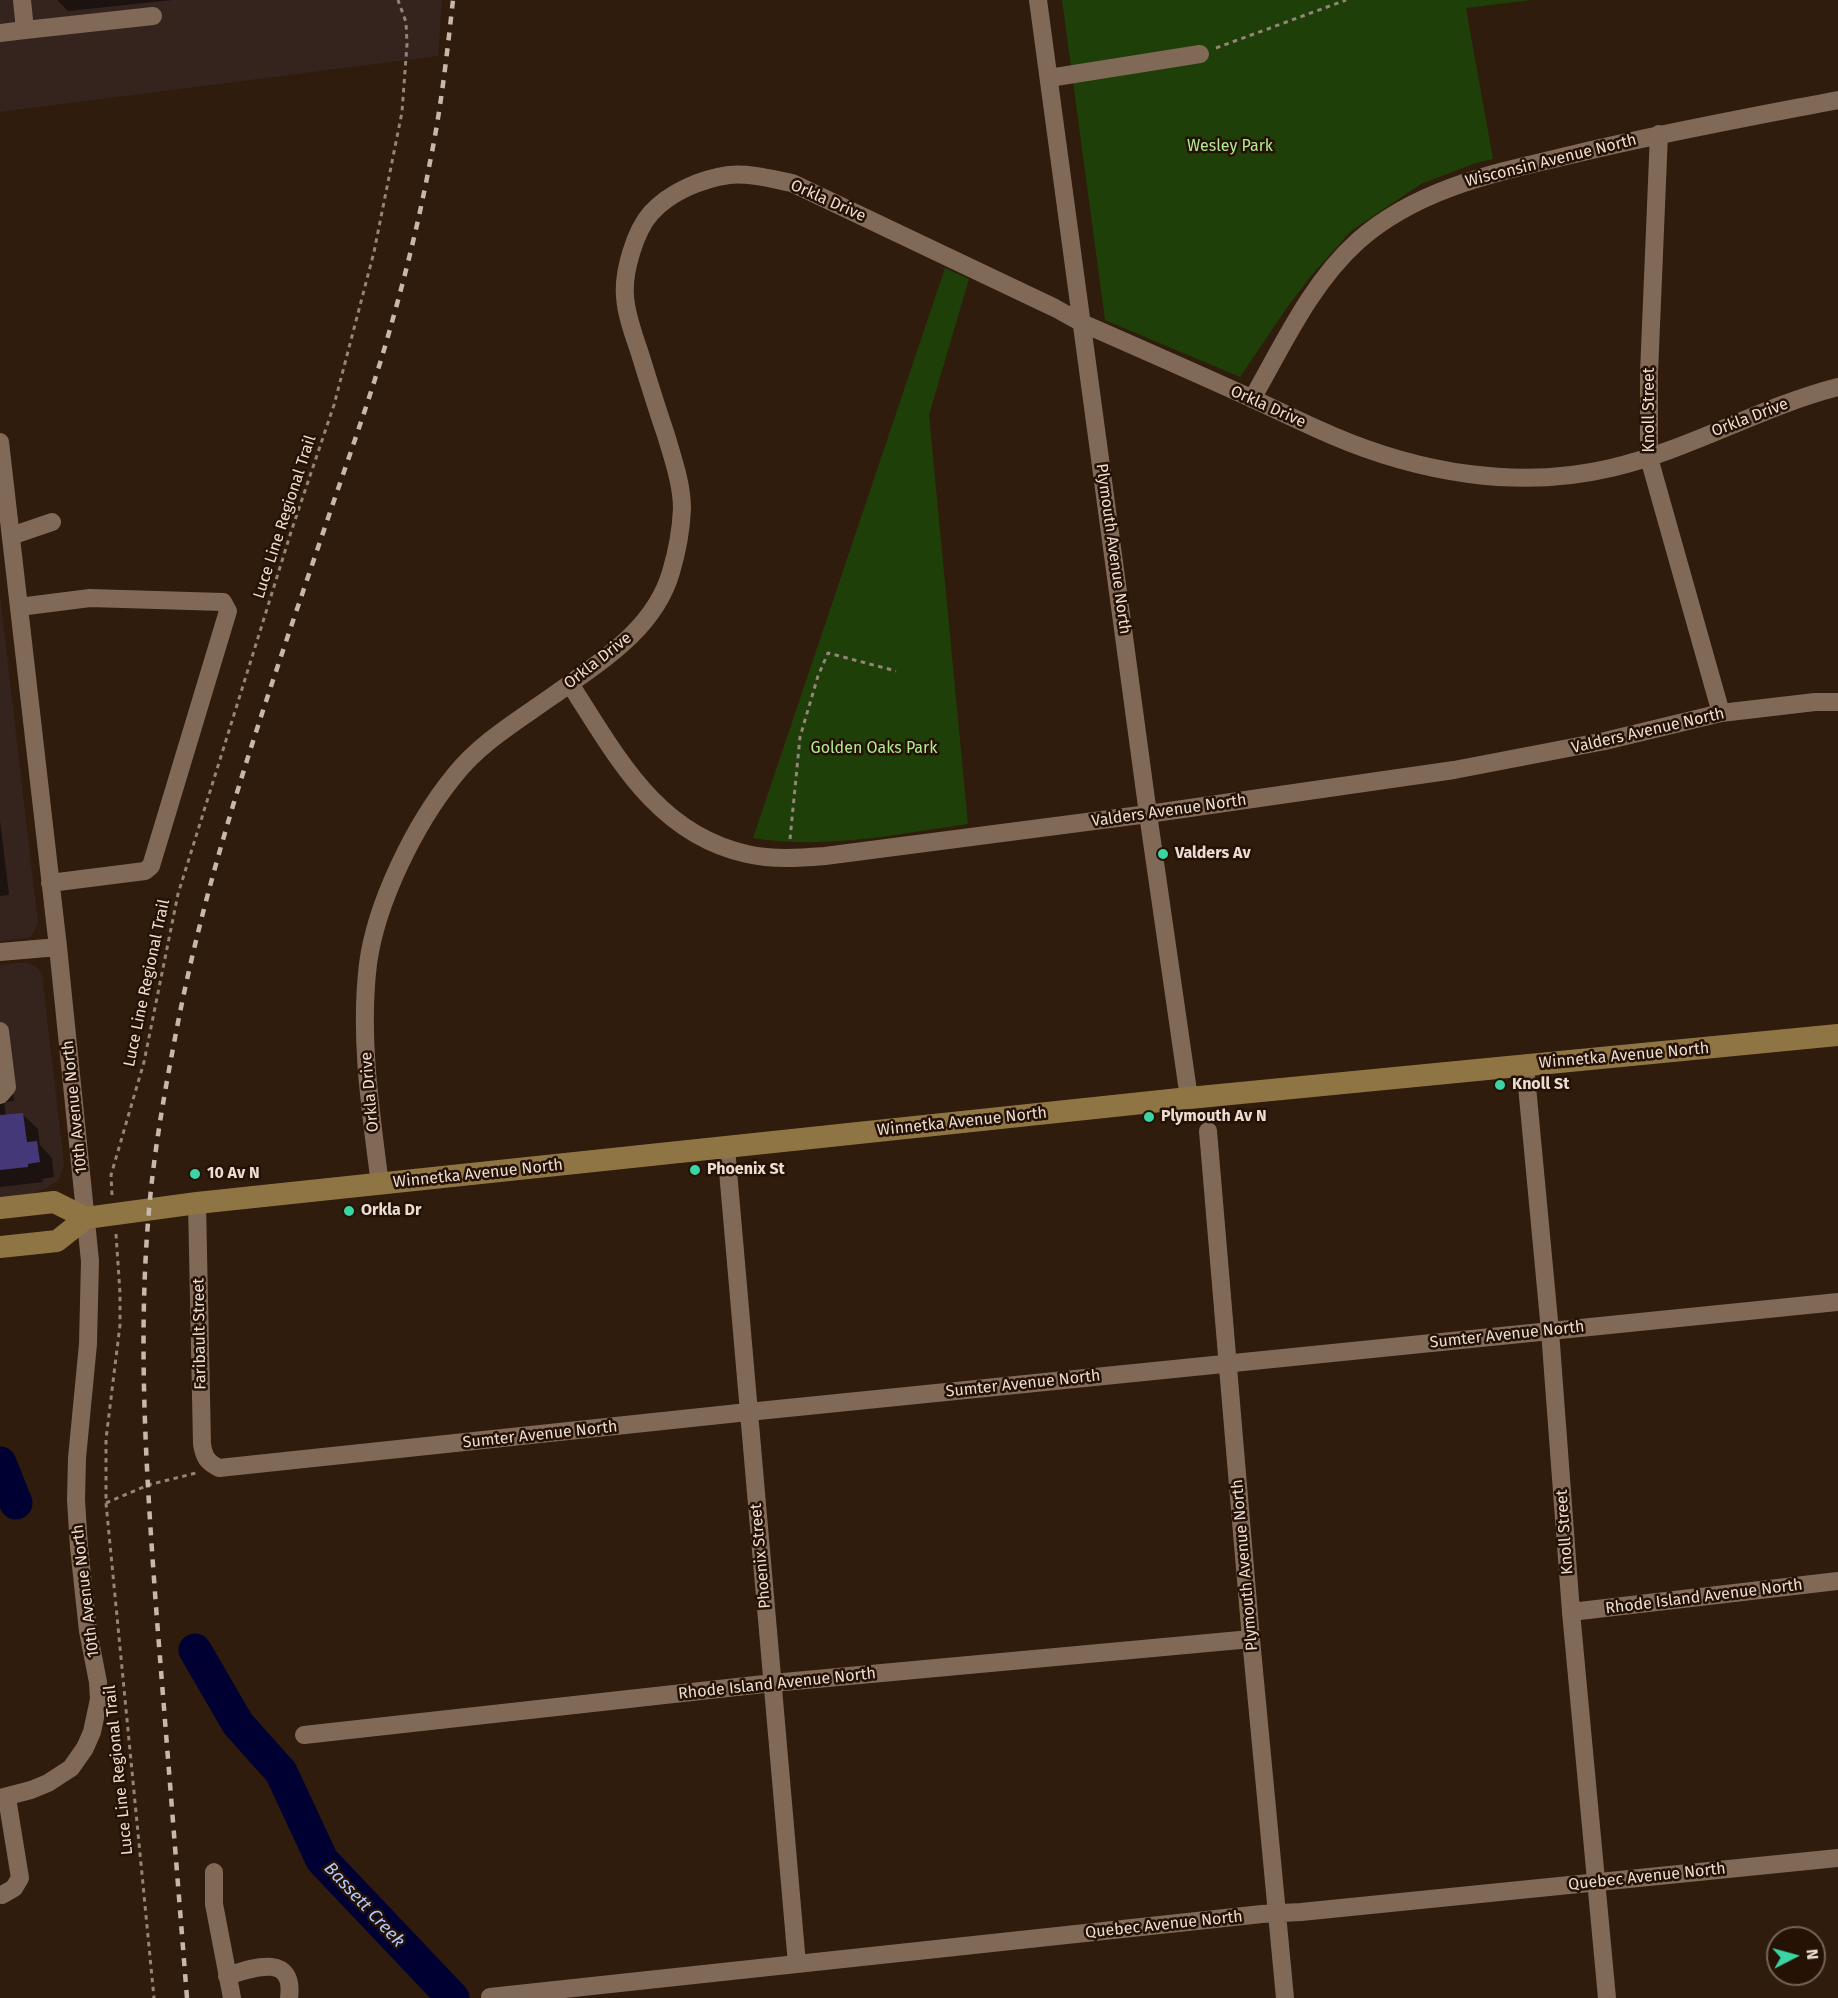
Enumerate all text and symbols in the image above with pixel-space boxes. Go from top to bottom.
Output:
street label: Wisconsin Avenue North [1463,130,1639,192]
park label: Wesley Park [1187,137,1273,157]
street label: Orkla Drive [787,176,869,226]
street label: Knoll Street [1640,367,1660,453]
street label: Orkla Drive [1227,382,1309,432]
street label: Orkla Drive [1709,395,1791,441]
street label: Luce Line Regional Trail [250,433,320,601]
street label: Plymouth Avenue North [1092,462,1134,636]
street label: Orkla Drive [560,629,636,693]
street label: Valders Avenue North [1570,704,1726,758]
park label: Golden Oaks Park [811,739,937,759]
street label: Valders Avenue North [1090,791,1248,831]
place label: Valders Av [1175,844,1251,864]
marker: Valders Av [1156,847,1170,861]
street label: Luce Line Regional Trail [120,898,174,1068]
street label: 10th Avenue North [58,1039,92,1175]
street label: Winnetka Avenue North [1538,1039,1710,1073]
street label: Orkla Drive [357,1051,383,1133]
place label: Knoll St [1512,1075,1569,1095]
marker: Knoll St [1493,1078,1507,1092]
street label: Winnetka Avenue North [876,1104,1048,1140]
place label: Plymouth Av N [1161,1107,1267,1127]
marker: Plymouth Av N [1142,1110,1156,1124]
street label: Winnetka Avenue North [392,1156,564,1192]
place label: Phoenix St [707,1160,785,1180]
marker: Phoenix St [688,1163,702,1177]
place label: 10 Av N [207,1164,260,1184]
marker: 10 Av N [188,1167,202,1181]
place label: Orkla Dr [361,1201,421,1221]
marker: Orkla Dr [342,1204,356,1218]
street label: Faribault Street [189,1278,211,1390]
street label: Sumter Avenue North [1429,1317,1585,1353]
street label: Sumter Avenue North [945,1366,1101,1402]
street label: Sumter Avenue North [462,1417,618,1453]
street label: Plymouth Avenue North [1228,1478,1262,1652]
street label: Knoll Street [1552,1489,1578,1575]
street label: Phoenix Street [747,1503,775,1609]
street label: 10th Avenue North [68,1523,104,1659]
street label: Rhode Island Avenue North [1604,1575,1804,1619]
street label: Rhode Island Avenue North [677,1664,877,1704]
street label: Luce Line Regional Trail [101,1684,137,1856]
water label: Bassett Creek [319,1858,409,1952]
street label: Quebec Avenue North [1567,1859,1727,1895]
street label: Quebec Avenue North [1084,1907,1244,1943]
north arrow [1766,1926,1826,1986]
text: N [1802,1948,1822,1961]

